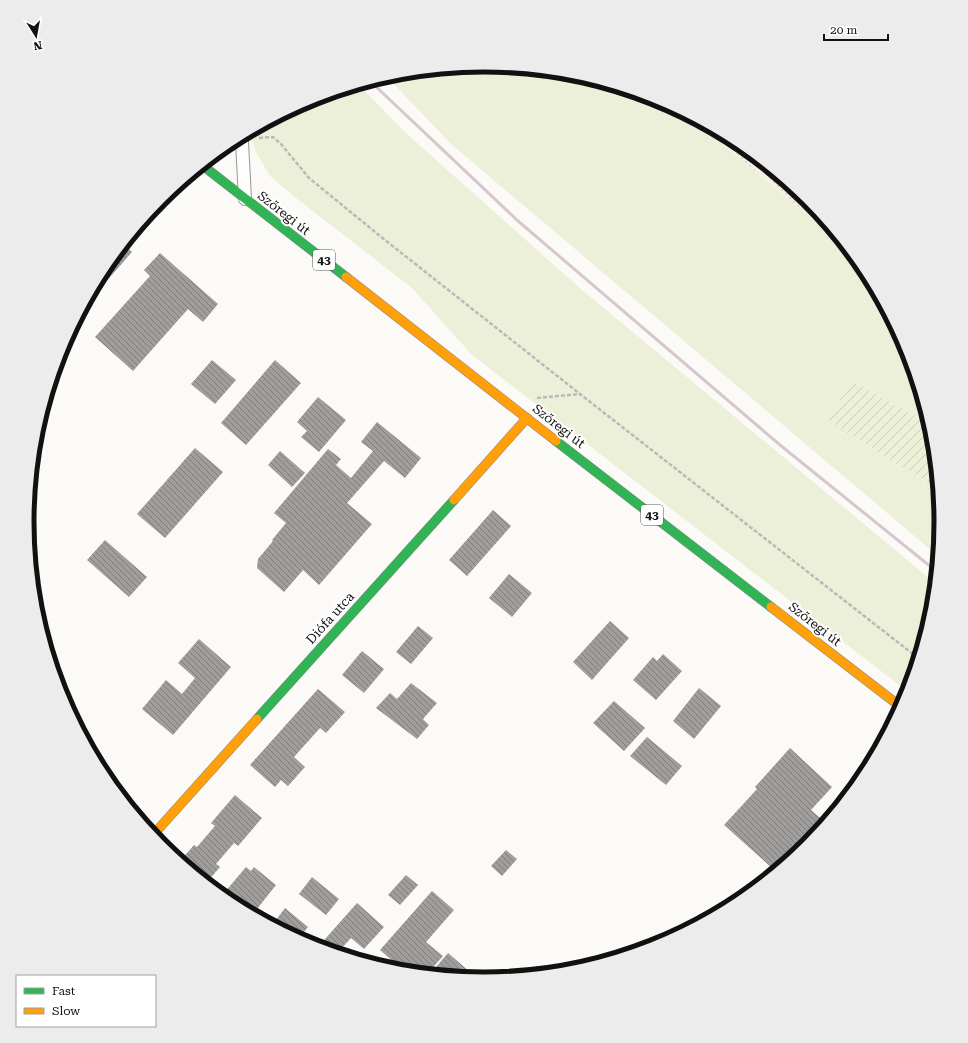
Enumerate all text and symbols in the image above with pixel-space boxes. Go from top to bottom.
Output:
north arrow [16,16,56,56]
scale bar [824,16,888,42]
text: 20 m [830,23,857,37]
text: N [32,38,43,53]
street label: Szőregi út [255,188,313,238]
road number: 43 [313,250,335,270]
street label: Szőregi út [530,401,588,451]
road number: 43 [641,505,663,525]
street label: Diófa utca [303,589,357,647]
street label: Szőregi út [786,599,844,649]
legend [16,975,156,1027]
text: Fast [52,984,76,998]
text: Slow [52,1004,80,1018]

